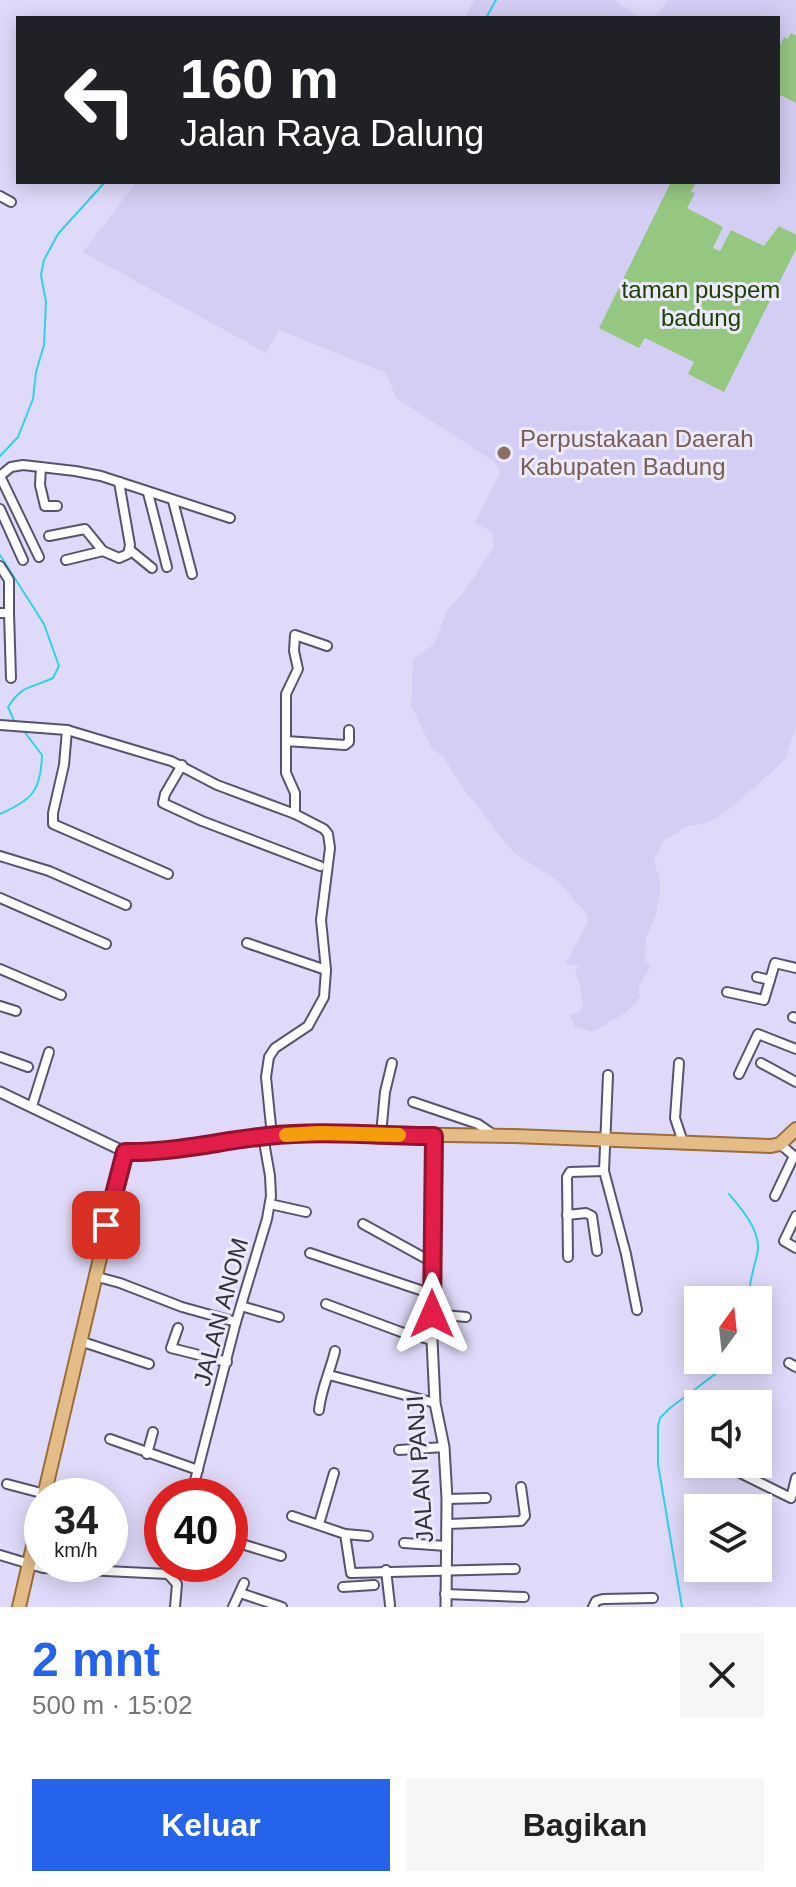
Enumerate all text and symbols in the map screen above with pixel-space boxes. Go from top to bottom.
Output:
text: 160 m [180,47,339,110]
icon: left [48,48,152,152]
text: Jalan Raya Dalung [180,113,484,154]
park label: taman puspem badung [622,276,780,331]
place label: Perpustakaan Daerah Kabupaten Badung [520,425,753,480]
marker: Perpustakaan Daerah Kabupaten Badung [495,444,513,462]
pin [72,1191,140,1259]
icon: arrive [84,1203,128,1247]
street label: JALAN ANOM [188,1235,253,1389]
position arrow [390,1272,474,1356]
north arrow [684,1286,772,1374]
map controls [684,1286,772,1582]
button: sound [684,1390,772,1478]
street label: JALAN PANJI [401,1394,438,1544]
speed limit sign: 40 [144,1478,248,1582]
button: layers [684,1494,772,1582]
text: 34 [54,1498,98,1542]
text: km/h [54,1539,98,1561]
text: 2 mnt [32,1633,160,1686]
button: close [680,1633,764,1717]
text: 500 m · 15:02 [32,1690,192,1720]
button: Keluar [32,1779,390,1871]
button: Bagikan [406,1779,764,1871]

